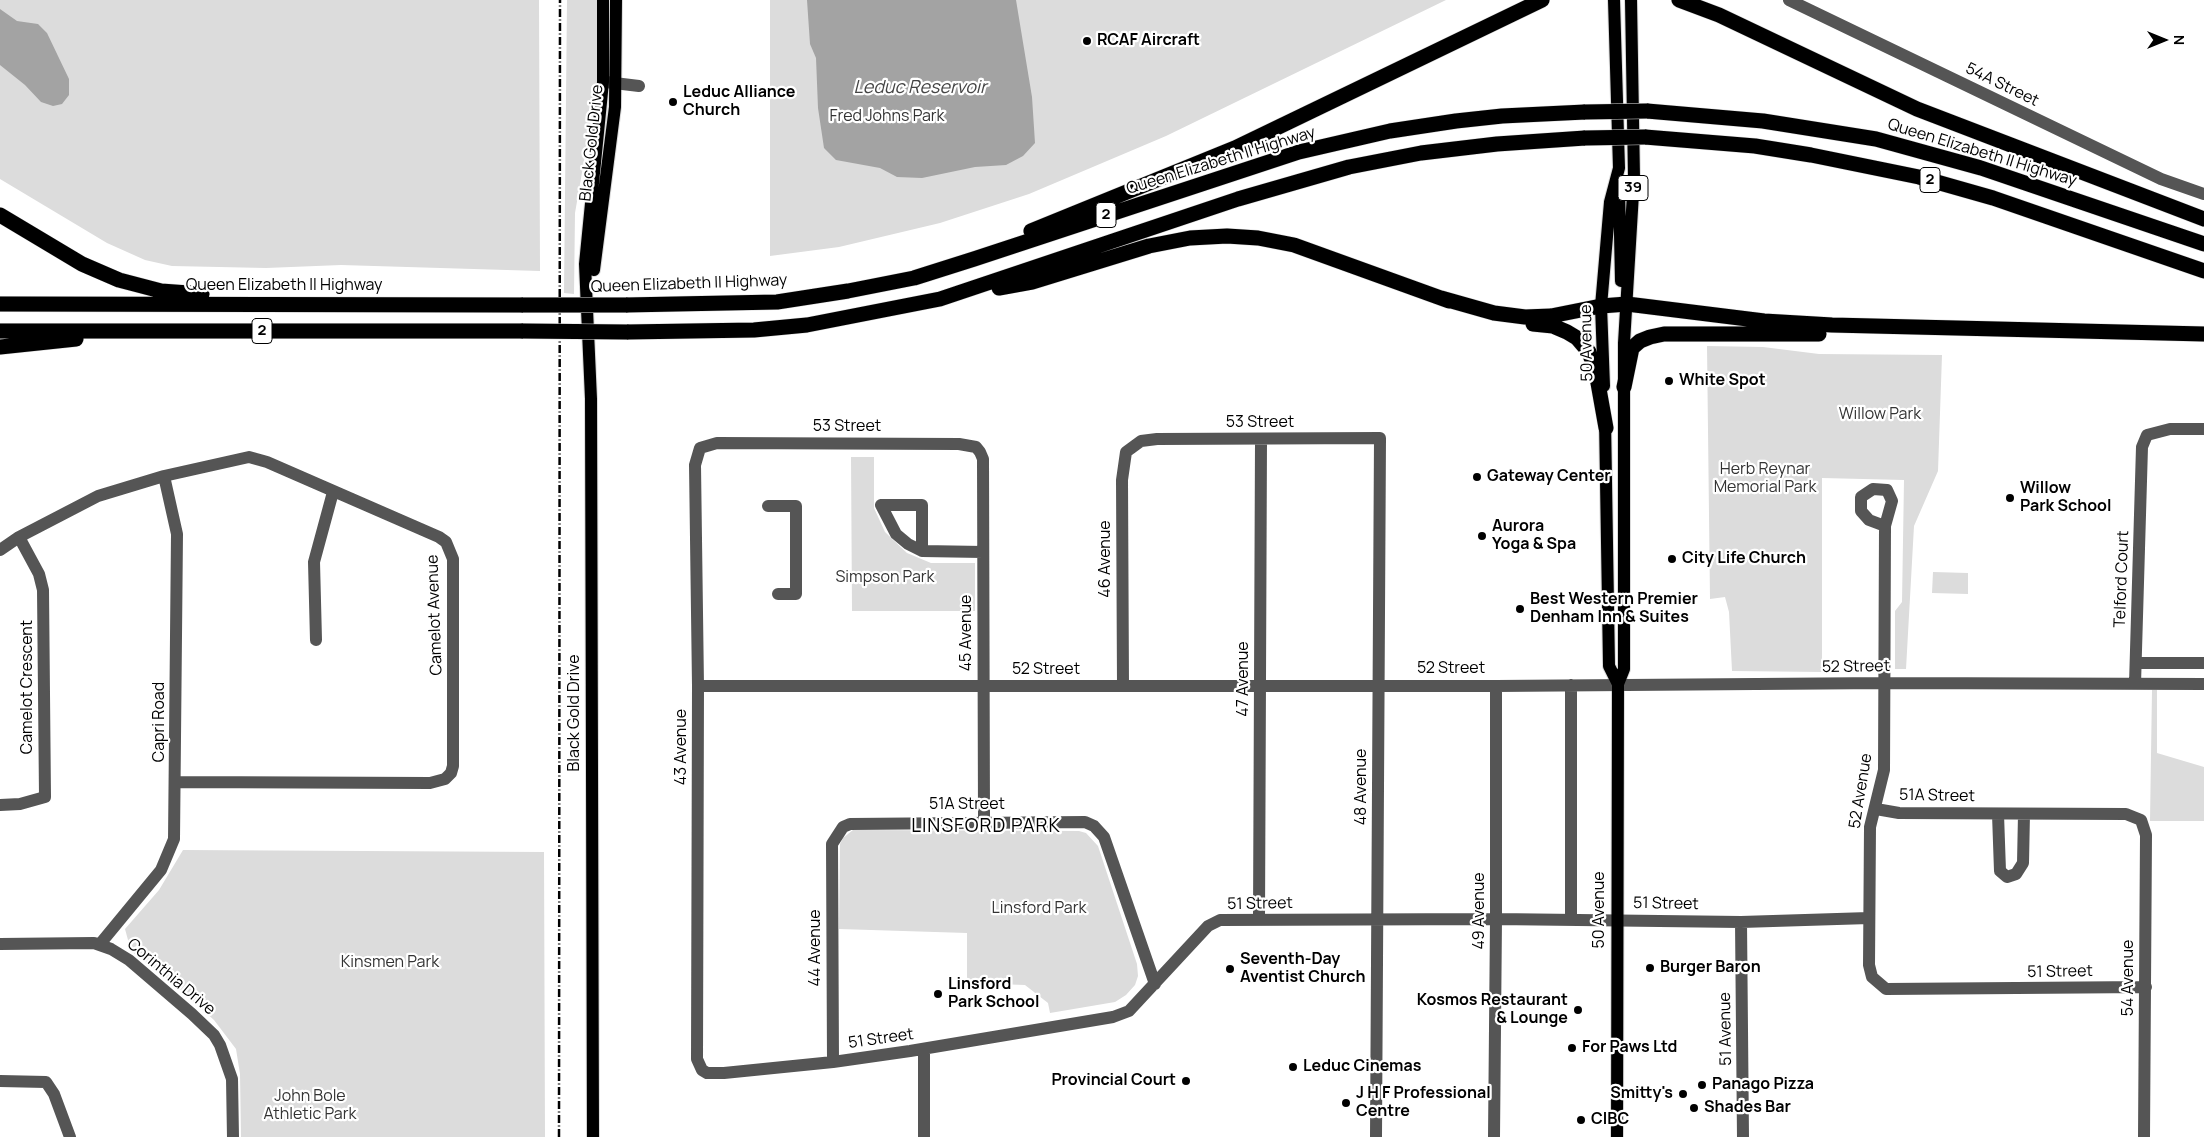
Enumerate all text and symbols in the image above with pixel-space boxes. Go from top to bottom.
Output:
north arrow [2139,15,2189,65]
place label: RCAF Aircraft [1097,31,1200,51]
marker: RCAF Aircraft [1081,35,1093,47]
text: N [2170,35,2189,45]
street label: 54A Street [1962,59,2042,111]
water label: Leduc Reservoir [853,77,987,99]
place label: Leduc Alliance Church [683,83,795,121]
street label: Black Gold Drive [576,84,608,202]
marker: Leduc Alliance Church [667,96,679,108]
park label: Fred Johns Park [829,107,945,127]
street label: Queen Elizabeth II Highway [1885,115,2079,191]
street label: Queen Elizabeth II Highway [1124,123,1318,199]
road number: 2 [1920,168,1940,192]
road number: 39 [1618,176,1648,200]
road number: 2 [1096,202,1116,228]
street label: Queen Elizabeth II Highway [590,271,788,297]
street label: Queen Elizabeth II Highway [186,276,382,296]
street label: 50 Avenue [1577,304,1597,382]
road number: 2 [252,318,272,344]
place label: White Spot [1679,371,1766,391]
marker: White Spot [1663,375,1675,387]
park label: Willow Park [1839,405,1921,425]
street label: 53 Street [1226,413,1294,433]
street label: 53 Street [813,417,881,437]
park label: Herb Reynar Memorial Park [1714,460,1816,498]
place label: Gateway Center [1487,467,1611,487]
marker: Gateway Center [1471,471,1483,483]
place label: Willow Park School [2020,479,2111,517]
marker: Willow Park School [2004,492,2016,504]
place label: Aurora Yoga & Spa [1492,517,1576,555]
street label: 46 Avenue [1096,520,1116,598]
marker: Aurora Yoga & Spa [1476,530,1488,542]
street label: Telford Court [2111,530,2133,628]
place label: City Life Church [1682,549,1806,569]
marker: City Life Church [1666,553,1678,565]
street label: Camelot Avenue [423,554,447,676]
park label: Simpson Park [835,568,935,588]
place label: Best Western Premier Denham Inn & Suites [1530,590,1698,628]
street label: 45 Avenue [957,595,977,671]
marker: Best Western Premier Denham Inn & Suites [1514,603,1526,615]
street label: Camelot Crescent [18,620,38,754]
street label: 47 Avenue [1234,641,1254,717]
street label: Black Gold Drive [565,655,585,771]
street label: 52 Street [1822,657,1890,677]
street label: 52 Street [1417,659,1485,679]
street label: 52 Street [1012,660,1080,680]
street label: Capri Road [150,682,170,762]
street label: 43 Avenue [672,709,692,785]
street label: 48 Avenue [1352,749,1372,825]
street label: 52 Avenue [1846,752,1876,830]
street label: 51A Street [1899,786,1975,806]
street label: 51A Street [929,795,1005,815]
district label: LINSFORD PARK [910,816,1062,838]
street label: 49 Avenue [1470,872,1490,950]
street label: 50 Avenue [1590,872,1610,948]
street label: 51 Street [1227,894,1293,914]
street label: 51 Street [1633,894,1699,914]
park label: Linsford Park [992,899,1086,919]
street label: 44 Avenue [806,910,826,986]
street label: Corinthia Drive [123,935,219,1019]
street label: 54 Avenue [2119,940,2139,1016]
place label: Seventh-Day Aventist Church [1240,950,1365,988]
park label: Kinsmen Park [341,953,439,973]
place label: Burger Baron [1660,958,1761,978]
marker: Burger Baron [1644,962,1656,974]
street label: 51 Street [2027,962,2093,982]
marker: Seventh-Day Aventist Church [1224,963,1236,975]
place label: Linsford Park School [948,975,1039,1013]
marker: Linsford Park School [932,988,944,1000]
place label: Kosmos Restaurant & Lounge [1417,991,1568,1029]
street label: 51 Avenue [1716,992,1736,1066]
marker: Kosmos Restaurant & Lounge [1572,1004,1584,1016]
street label: 51 Street [847,1025,915,1053]
place label: For Paws Ltd [1582,1038,1677,1058]
marker: For Paws Ltd [1566,1042,1578,1054]
place label: Leduc Cinemas [1303,1057,1421,1077]
marker: Leduc Cinemas [1287,1061,1299,1073]
place label: Provincial Court [1051,1071,1176,1091]
marker: Provincial Court [1180,1075,1192,1087]
place label: Panago Pizza [1712,1075,1814,1095]
marker: Panago Pizza [1696,1079,1708,1091]
place label: J H F Professional Centre [1356,1084,1491,1122]
place label: Smitty's [1610,1084,1673,1104]
park label: John Bole Athletic Park [264,1087,356,1125]
marker: Smitty's [1677,1088,1689,1100]
marker: J H F Professional Centre [1340,1097,1352,1109]
place label: Shades Bar [1704,1098,1791,1118]
marker: Shades Bar [1688,1102,1700,1114]
place label: CIBC [1591,1110,1629,1130]
marker: CIBC [1575,1114,1587,1126]

